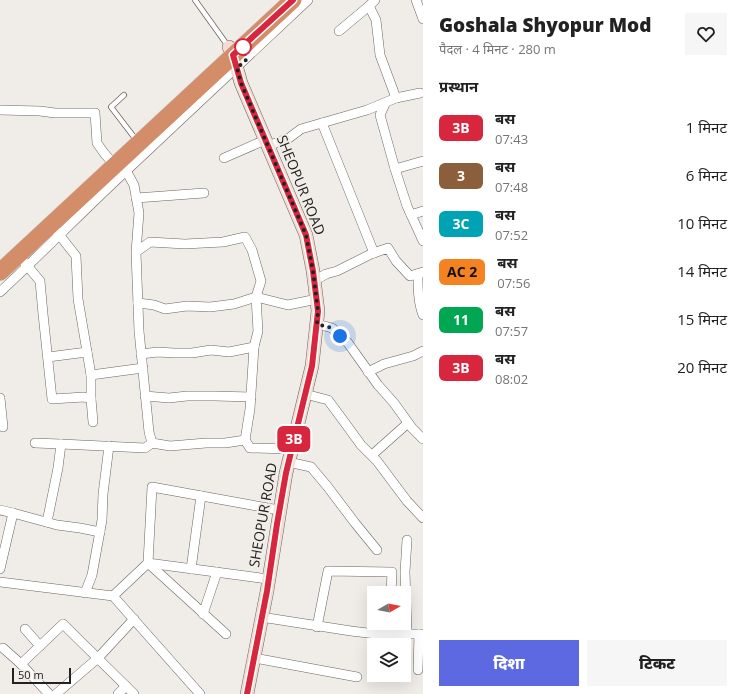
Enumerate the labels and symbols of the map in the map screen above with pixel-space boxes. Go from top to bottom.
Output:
unlabelled marker [234,38,252,56]
street label: SHEOPUR ROAD [273,132,330,238]
your location [330,326,350,346]
line badge: 3B [276,426,312,452]
street label: SHEOPUR ROAD [244,461,281,569]
north arrow [367,586,411,630]
scale bar [12,666,71,685]

